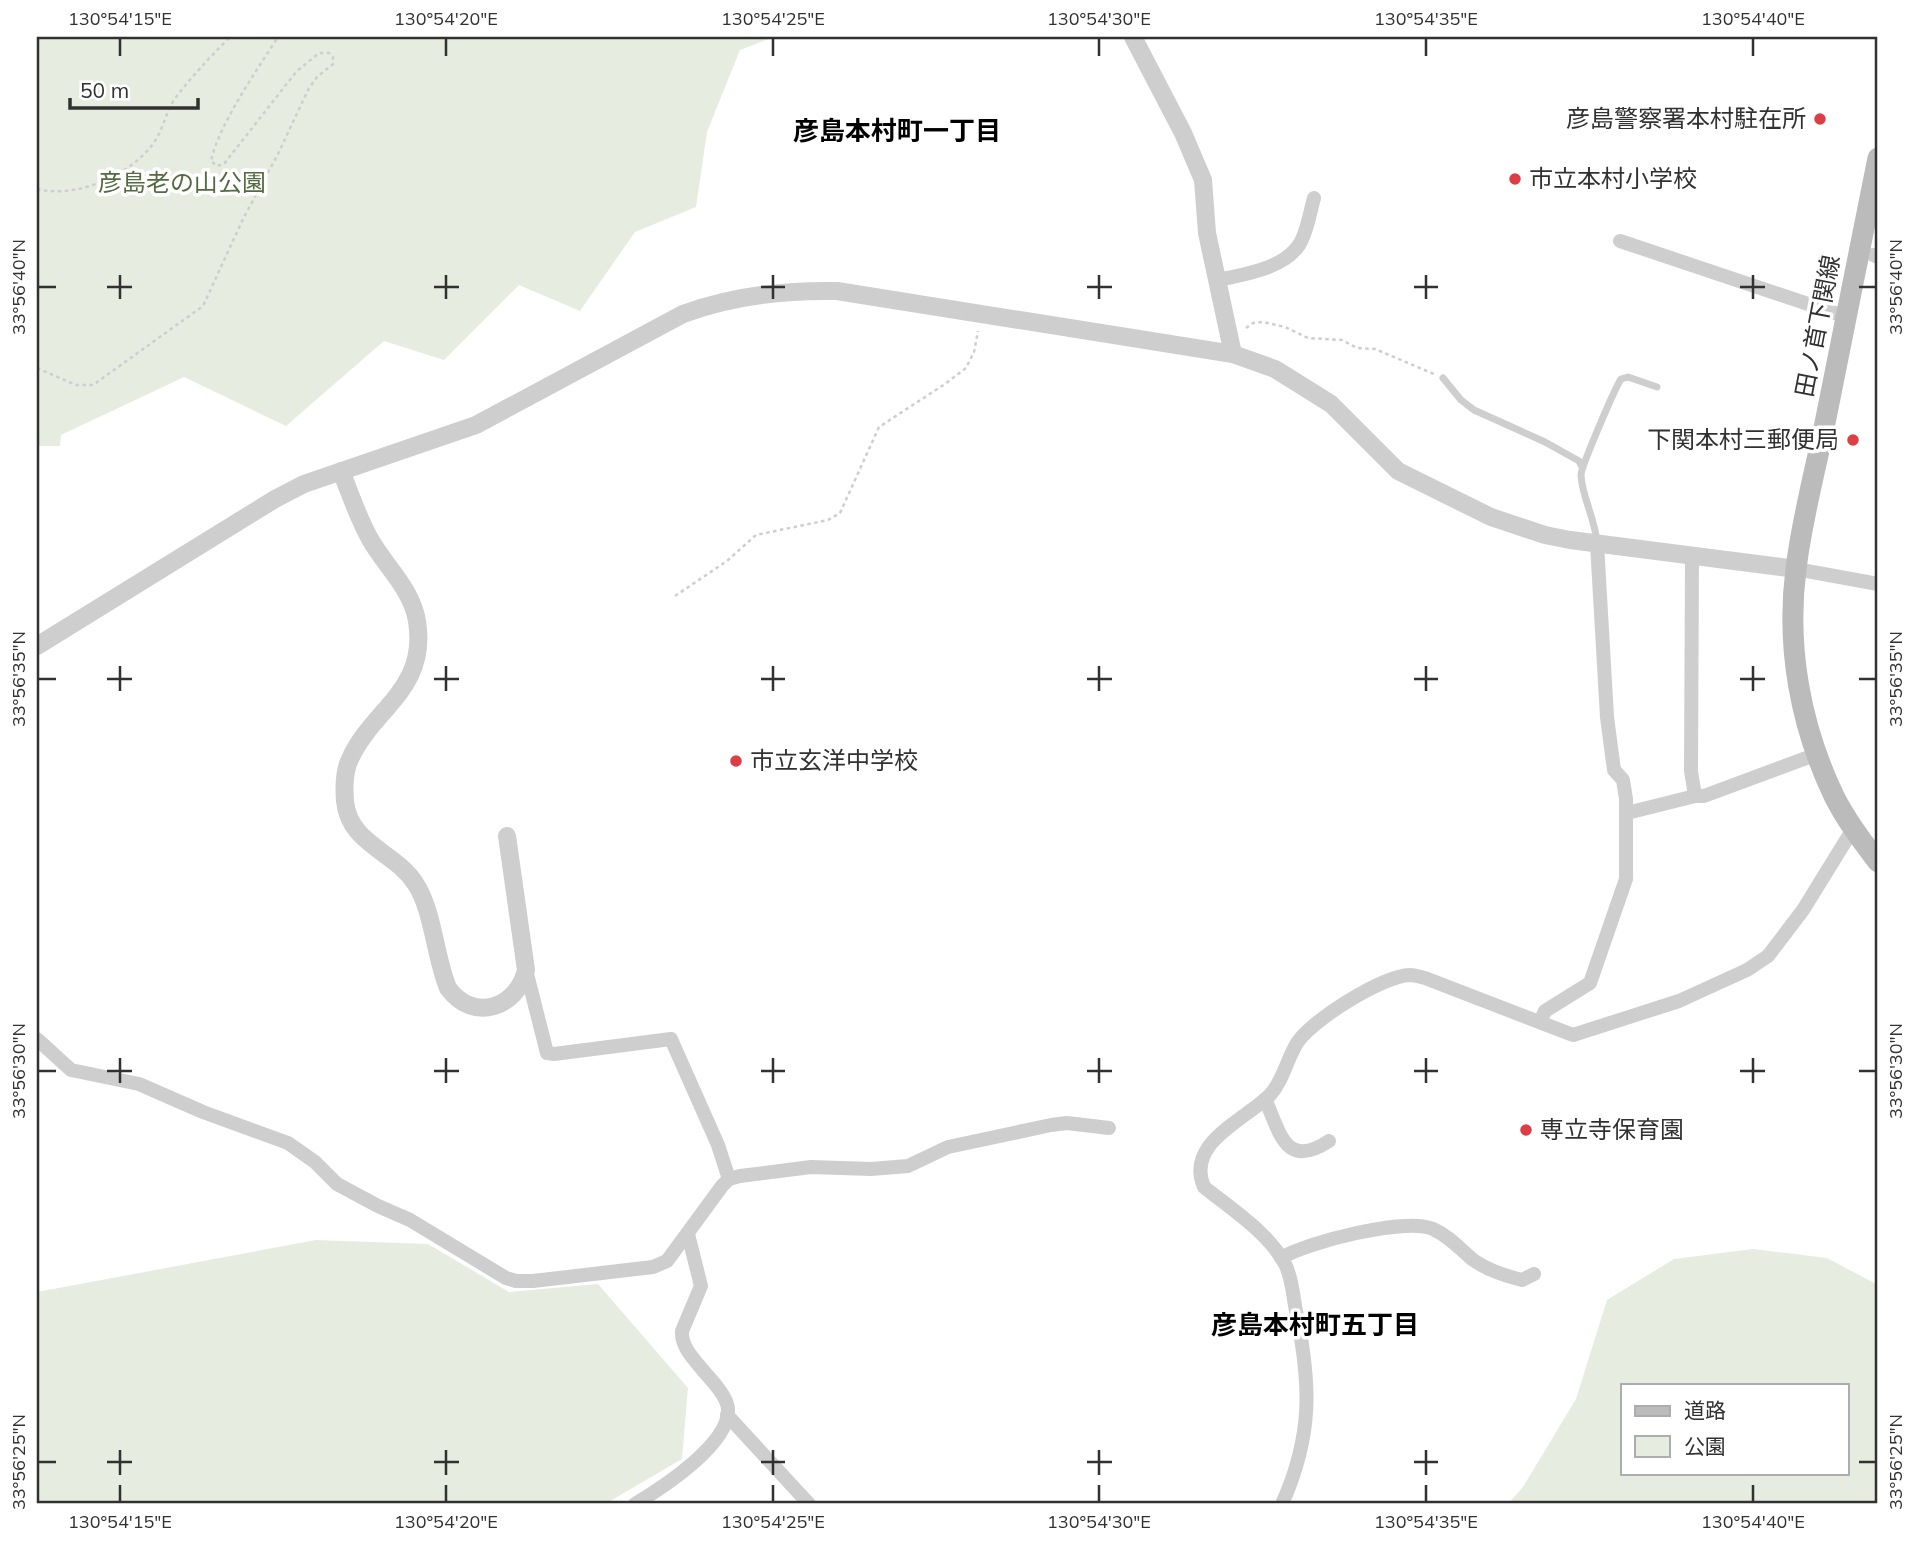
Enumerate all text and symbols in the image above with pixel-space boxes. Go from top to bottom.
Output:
text: 130°54'15"E [68,7,172,30]
text: 130°54'20"E [394,7,498,30]
text: 130°54'25"E [721,7,825,30]
text: 130°54'30"E [1047,7,1151,30]
text: 130°54'35"E [1374,7,1478,30]
text: 130°54'40"E [1701,7,1805,30]
scale bar [70,66,198,110]
text: 50 m [80,77,129,103]
place label: 彦島警察署本村駐在所 [1566,103,1806,133]
marker: 彦島警察署本村駐在所 [1812,111,1828,127]
district label: 彦島本村町一丁目 [793,114,1001,147]
place label: 市立本村小学校 [1529,163,1697,193]
park label: 彦島老の山公園 [98,167,266,197]
marker: 市立本村小学校 [1507,171,1523,187]
text: 33°56'40"N [7,239,30,335]
text: 33°56'40"N [1884,239,1907,335]
street label: 田ノ首下関線 [1789,252,1845,399]
place label: 下関本村三郵便局 [1647,424,1839,454]
marker: 下関本村三郵便局 [1845,432,1861,448]
text: 33°56'35"N [7,631,30,727]
text: 33°56'35"N [1884,631,1907,727]
place label: 市立玄洋中学校 [750,745,918,775]
marker: 市立玄洋中学校 [728,753,744,769]
text: 33°56'30"N [7,1023,30,1119]
text: 33°56'30"N [1884,1023,1907,1119]
place label: 専立寺保育園 [1540,1114,1684,1144]
marker: 専立寺保育園 [1518,1122,1534,1138]
district label: 彦島本村町五丁目 [1211,1308,1419,1341]
legend [1621,1384,1848,1474]
text: 道路 [1684,1397,1726,1423]
text: 33°56'25"N [7,1414,30,1510]
text: 33°56'25"N [1884,1414,1907,1510]
text: 公園 [1684,1433,1726,1459]
text: 130°54'15"E [68,1510,172,1533]
text: 130°54'20"E [394,1510,498,1533]
text: 130°54'25"E [721,1510,825,1533]
text: 130°54'30"E [1047,1510,1151,1533]
text: 130°54'35"E [1374,1510,1478,1533]
text: 130°54'40"E [1701,1510,1805,1533]

